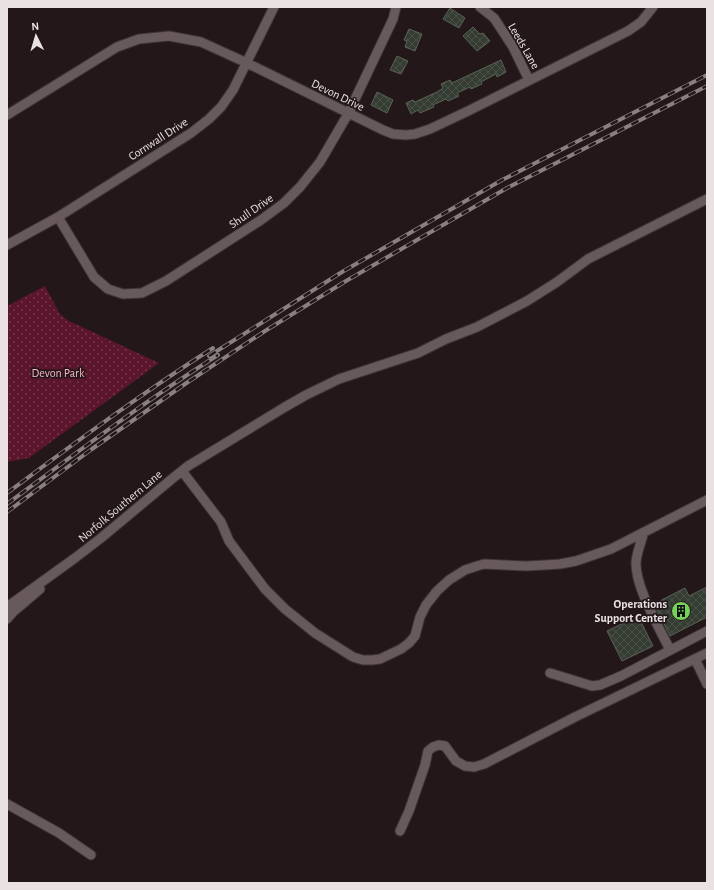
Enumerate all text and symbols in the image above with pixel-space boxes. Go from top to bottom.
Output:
north arrow [16,16,56,56]
text: N [31,21,39,32]
street label: Leeds Lane [506,21,542,71]
street label: Devon Drive [310,77,366,113]
street label: Cornwall Drive [126,115,190,163]
street label: Shull Drive [227,192,275,230]
park label: Devon Park [32,367,85,379]
street label: Norfolk Southern Lane [76,468,164,544]
place label: Operations Support Center [595,598,668,624]
building icon: Operations Support Center [670,600,692,622]

